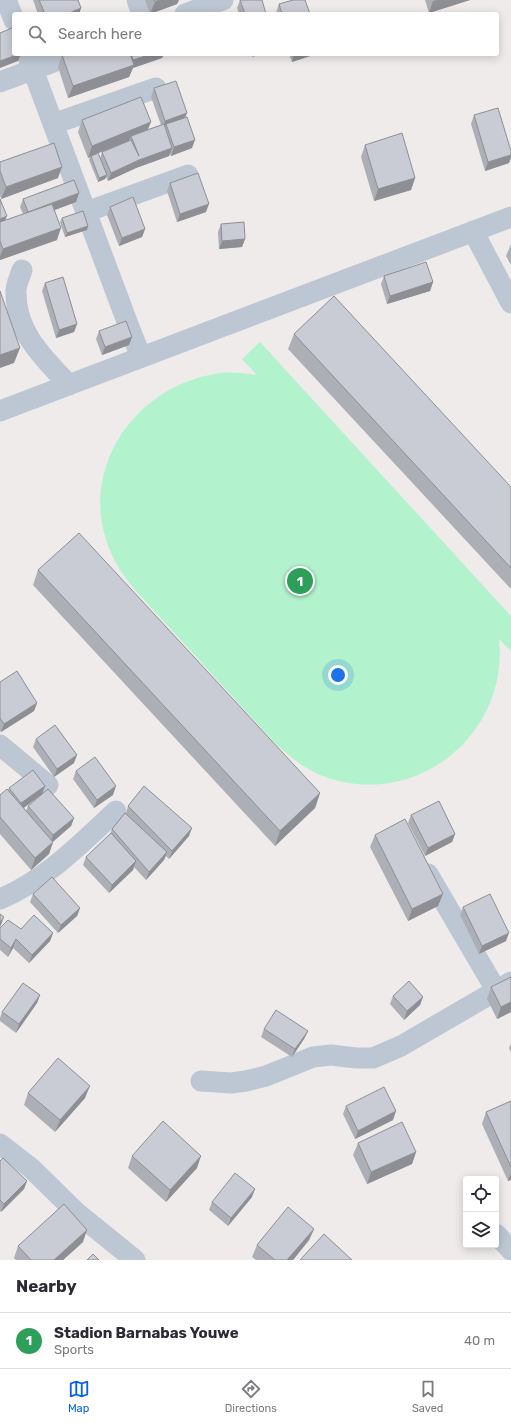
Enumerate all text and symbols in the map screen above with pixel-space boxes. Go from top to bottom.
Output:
search box [12,12,499,56]
icon: search [26,23,48,45]
text: Search here [58,25,142,43]
pin: 1 [287,566,313,596]
your location [328,665,348,685]
map controls [463,1176,499,1248]
button: locate [463,1176,499,1212]
button: layers [463,1212,499,1248]
text: Nearby [16,1276,77,1296]
text: Stadion Barnabas Youwe [54,1324,239,1342]
text: 1 [26,1333,32,1348]
text: 40 m [464,1333,495,1348]
text: Sports [54,1342,94,1357]
tab: Map [68,1378,90,1415]
tab: Directions [225,1378,277,1415]
tab: Saved [412,1378,443,1415]

